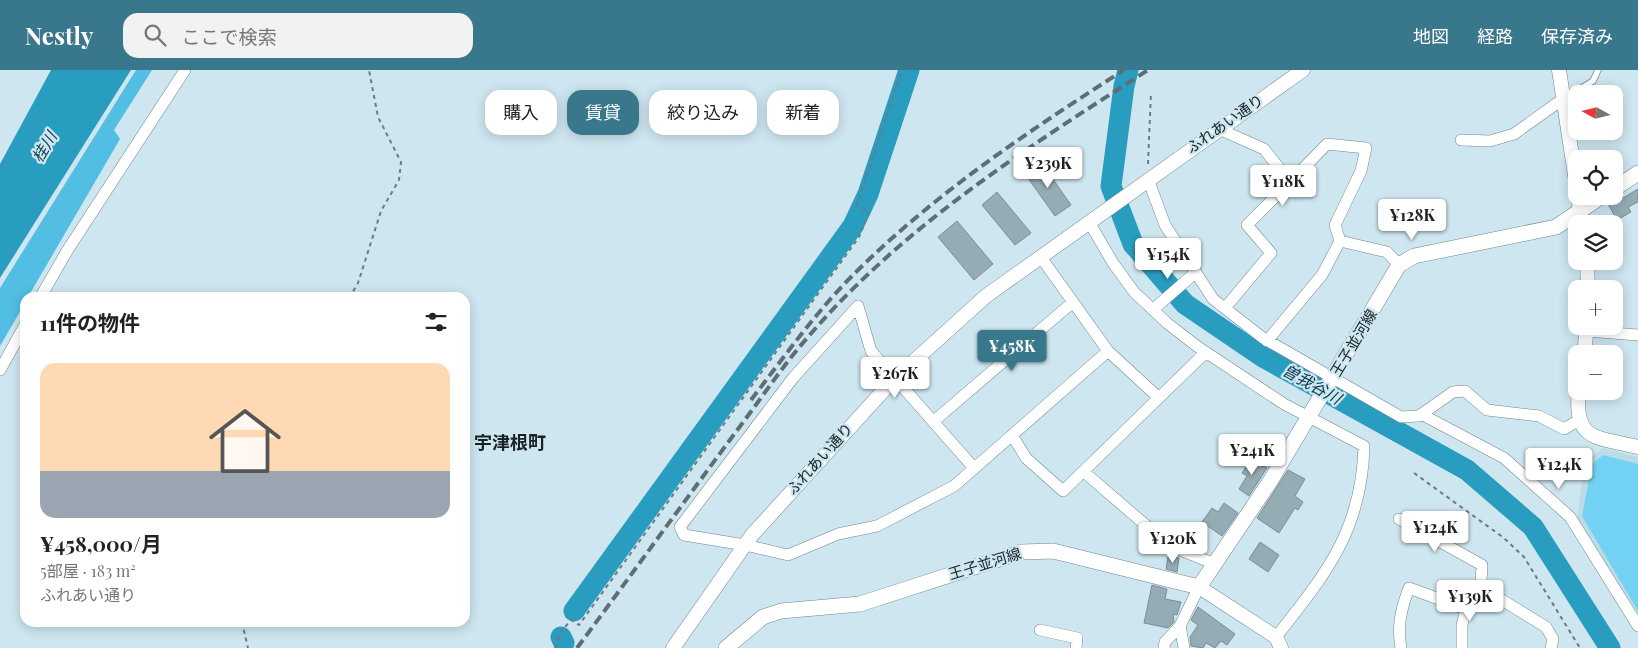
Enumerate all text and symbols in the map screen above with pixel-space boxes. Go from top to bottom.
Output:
search box [123,13,473,58]
text: Nestly [25,19,93,51]
icon: search [141,21,169,49]
text: ここで検索 [181,23,276,49]
text: 地図 [1413,24,1449,48]
text: 経路 [1477,24,1513,48]
text: 保存済み [1541,24,1613,48]
north arrow [1568,85,1622,140]
map controls [1568,85,1623,400]
street label: ふれあい通り [1182,89,1267,157]
chip: 購入 [485,90,557,135]
chip: 賃貸 [567,90,639,135]
chip: 絞り込み [649,90,757,135]
chip: 新着 [767,90,839,135]
water label: 桂川 [26,126,62,166]
pin: ¥239K [1013,146,1083,189]
button: locate [1568,150,1623,205]
text: ¥239K [1024,152,1072,173]
pin: ¥118K [1248,164,1318,207]
text: ¥118K [1261,170,1305,191]
pin: ¥128K [1377,198,1447,241]
text: ¥128K [1389,204,1435,225]
button: layers [1568,215,1623,270]
pin: ¥154K [1133,238,1203,280]
text: ¥154K [1146,243,1190,264]
button: + [1568,280,1623,335]
street label: 王子並河線 [1325,305,1381,380]
text: 11件の物件 [40,308,140,336]
icon: filters [422,308,450,336]
pin: ¥458K [977,330,1047,372]
text: ¥458K [988,335,1036,356]
button: − [1568,345,1623,400]
pin: ¥267K [860,356,930,399]
water label: 曽我谷川 [1279,359,1347,409]
text: ¥267K [872,362,918,383]
icon: home [200,396,290,486]
street label: ふれあい通り [782,418,857,498]
district label: 宇津根町 [474,430,546,454]
pin: ¥241K [1217,434,1287,476]
text: ¥241K [1229,439,1275,460]
pin: ¥124K [1524,448,1594,490]
text: ¥124K [1536,453,1582,474]
pin: ¥124K [1400,510,1470,553]
text: ¥124K [1412,516,1458,537]
pin: ¥120K [1138,522,1208,564]
text: ¥120K [1149,527,1197,548]
text: ¥458,000/月 [40,529,162,557]
street label: 王子並河線 [946,543,1024,584]
text: 5部屋 · 183 m² [40,560,136,581]
pin: ¥139K [1435,580,1505,622]
text: ふれあい通り [40,584,136,605]
text: ¥139K [1448,585,1492,606]

